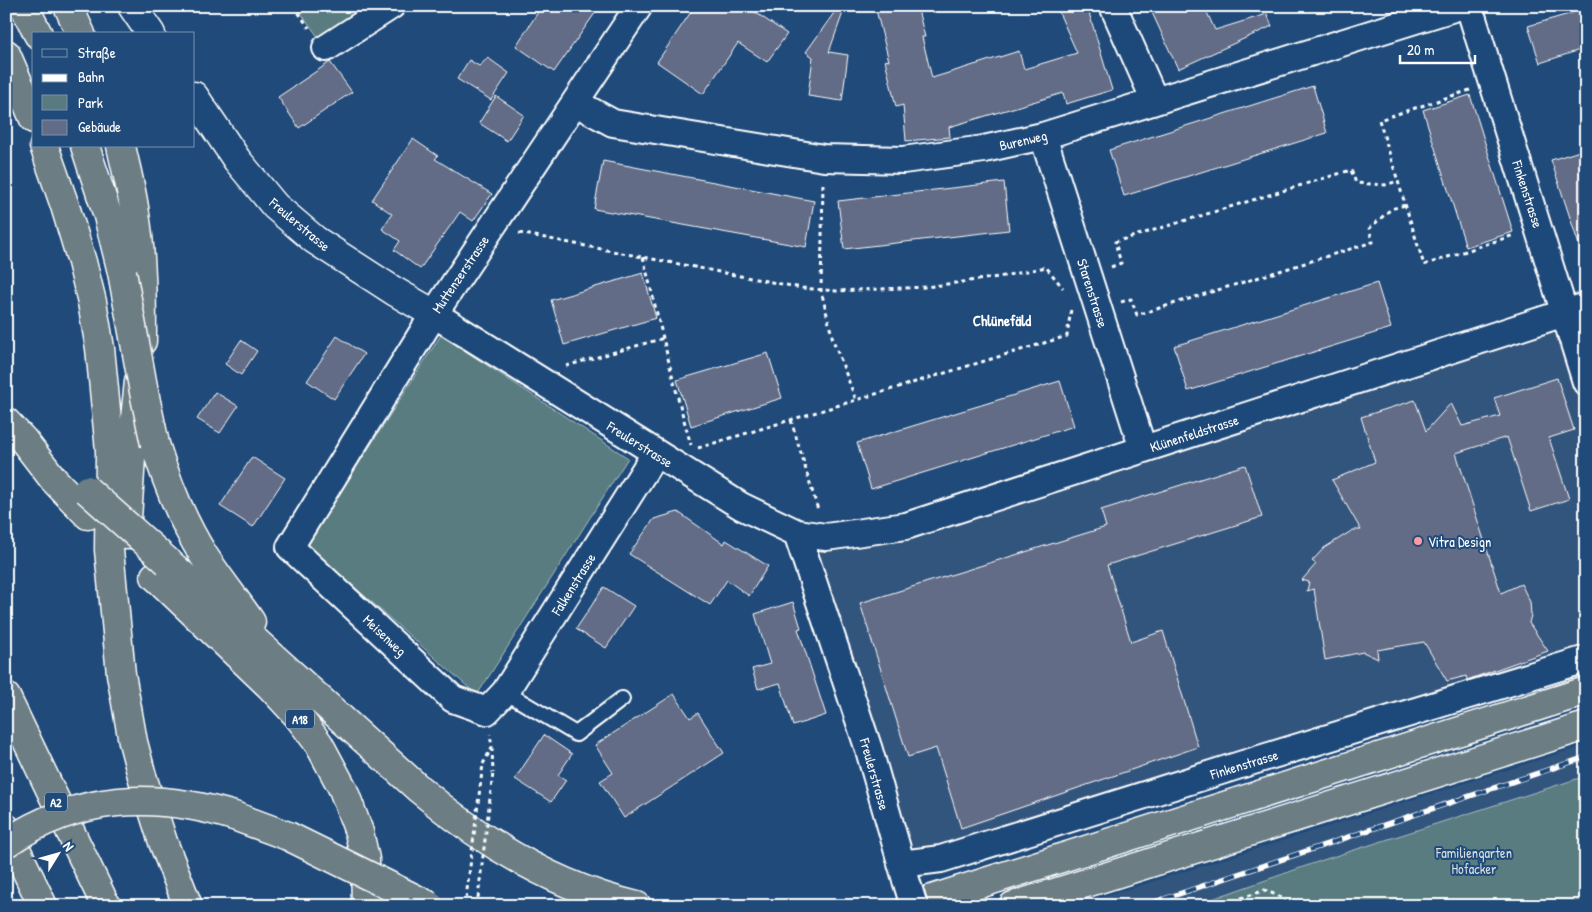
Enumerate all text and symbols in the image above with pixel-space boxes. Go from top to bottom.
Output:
legend [32,32,195,148]
scale bar [1400,32,1474,64]
text: 20 m [1407,39,1434,60]
text: Straße [78,42,116,63]
text: Bahn [78,66,105,87]
text: Park [78,92,103,113]
text: Gebäude [78,116,121,137]
street label: Burenweg [997,125,1049,156]
street label: Finkenstrasse [1508,157,1548,231]
street label: Freulerstrasse [265,192,335,255]
street label: Muttenzerstrasse [427,231,493,317]
street label: Starenstrasse [1073,256,1113,330]
district label: Chlünefäld [973,310,1031,331]
street label: Klünenfeldstrasse [1147,410,1241,456]
street label: Freulerstrasse [603,416,677,472]
place label: Vitra Design [1428,532,1491,552]
marker: Vitra Design [1412,535,1424,547]
street label: Falkenstrasse [546,549,600,619]
street label: Meisenweg [359,610,411,661]
road number: A18 [286,710,314,729]
street label: Freulerstrasse [855,735,894,813]
street label: Finkenstrasse [1207,745,1281,784]
road number: A2 [45,792,67,812]
north arrow [32,830,82,880]
text: N [59,837,79,855]
park label: Familiengarten Hofacker [1435,843,1512,878]

